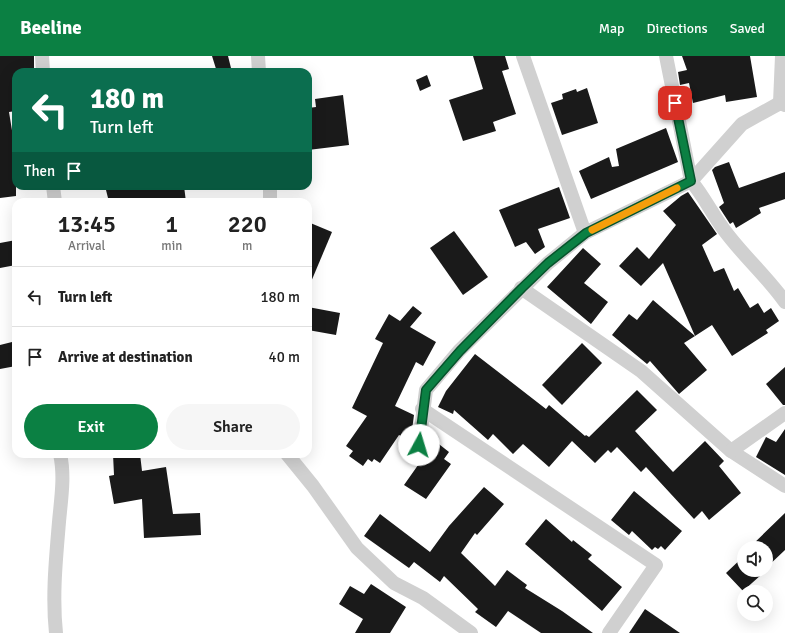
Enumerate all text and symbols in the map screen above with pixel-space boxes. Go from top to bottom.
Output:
text: Beeline [20,16,82,40]
text: Map [599,20,625,37]
text: Directions [647,20,708,37]
text: Saved [730,20,765,37]
text: 180 m [90,82,164,116]
icon: left [24,84,76,136]
pin [658,86,692,120]
icon: arrive [664,92,686,114]
text: Turn left [90,116,153,138]
icon: arrive [63,160,85,182]
text: Then [24,162,55,180]
text: 13:45 [57,209,116,239]
text: 1 [165,209,178,239]
text: 220 [228,209,267,239]
text: Arrival [68,238,105,254]
text: min [161,238,182,254]
text: m [242,238,252,254]
icon: left [24,286,46,308]
text: Turn left [58,288,112,306]
text: 180 m [260,288,300,306]
icon: arrive [24,346,46,368]
text: Arrive at destination [58,348,193,366]
text: 40 m [269,348,300,366]
button: Exit [24,404,158,450]
button: Share [166,404,300,450]
position arrow [398,424,440,466]
map controls [737,541,773,621]
button: sound [737,541,773,577]
button: search [737,585,773,621]

